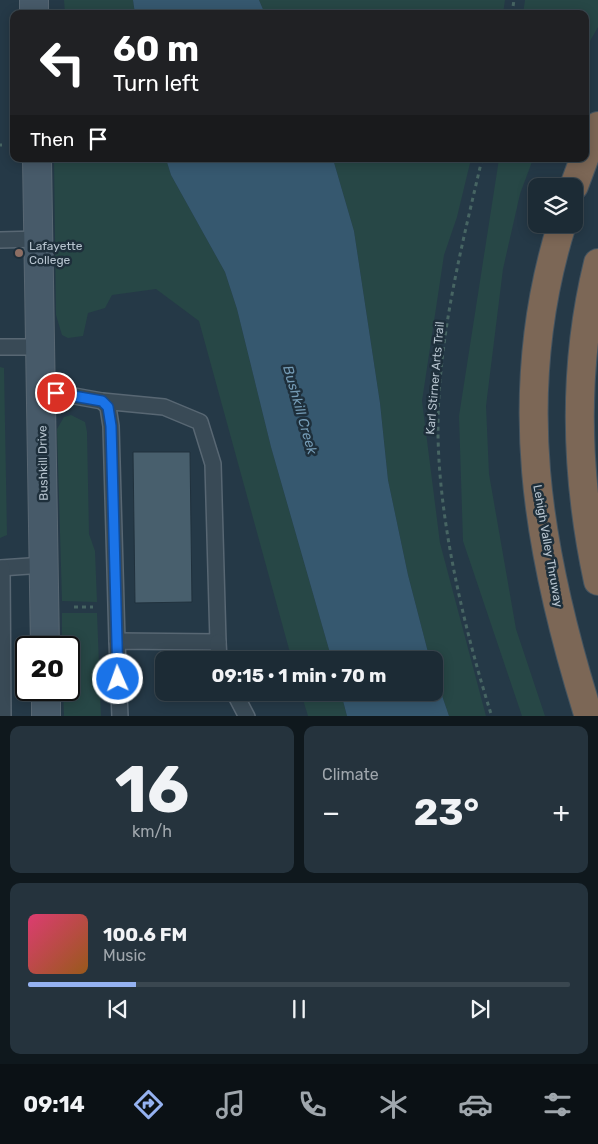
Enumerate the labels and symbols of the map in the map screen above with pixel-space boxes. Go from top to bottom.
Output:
place label: Lafayette College [29,239,83,267]
marker: Lafayette College [13,247,25,259]
street label: Karl Stirner Arts Trail [423,321,447,435]
water label: Bushkill Creek [279,364,321,457]
pin [35,372,77,414]
street label: Bushkill Drive [35,425,51,501]
street label: Lehigh Valley Thruway [530,484,566,609]
speed limit sign: 20 [15,636,80,701]
position arrow [91,652,143,704]

